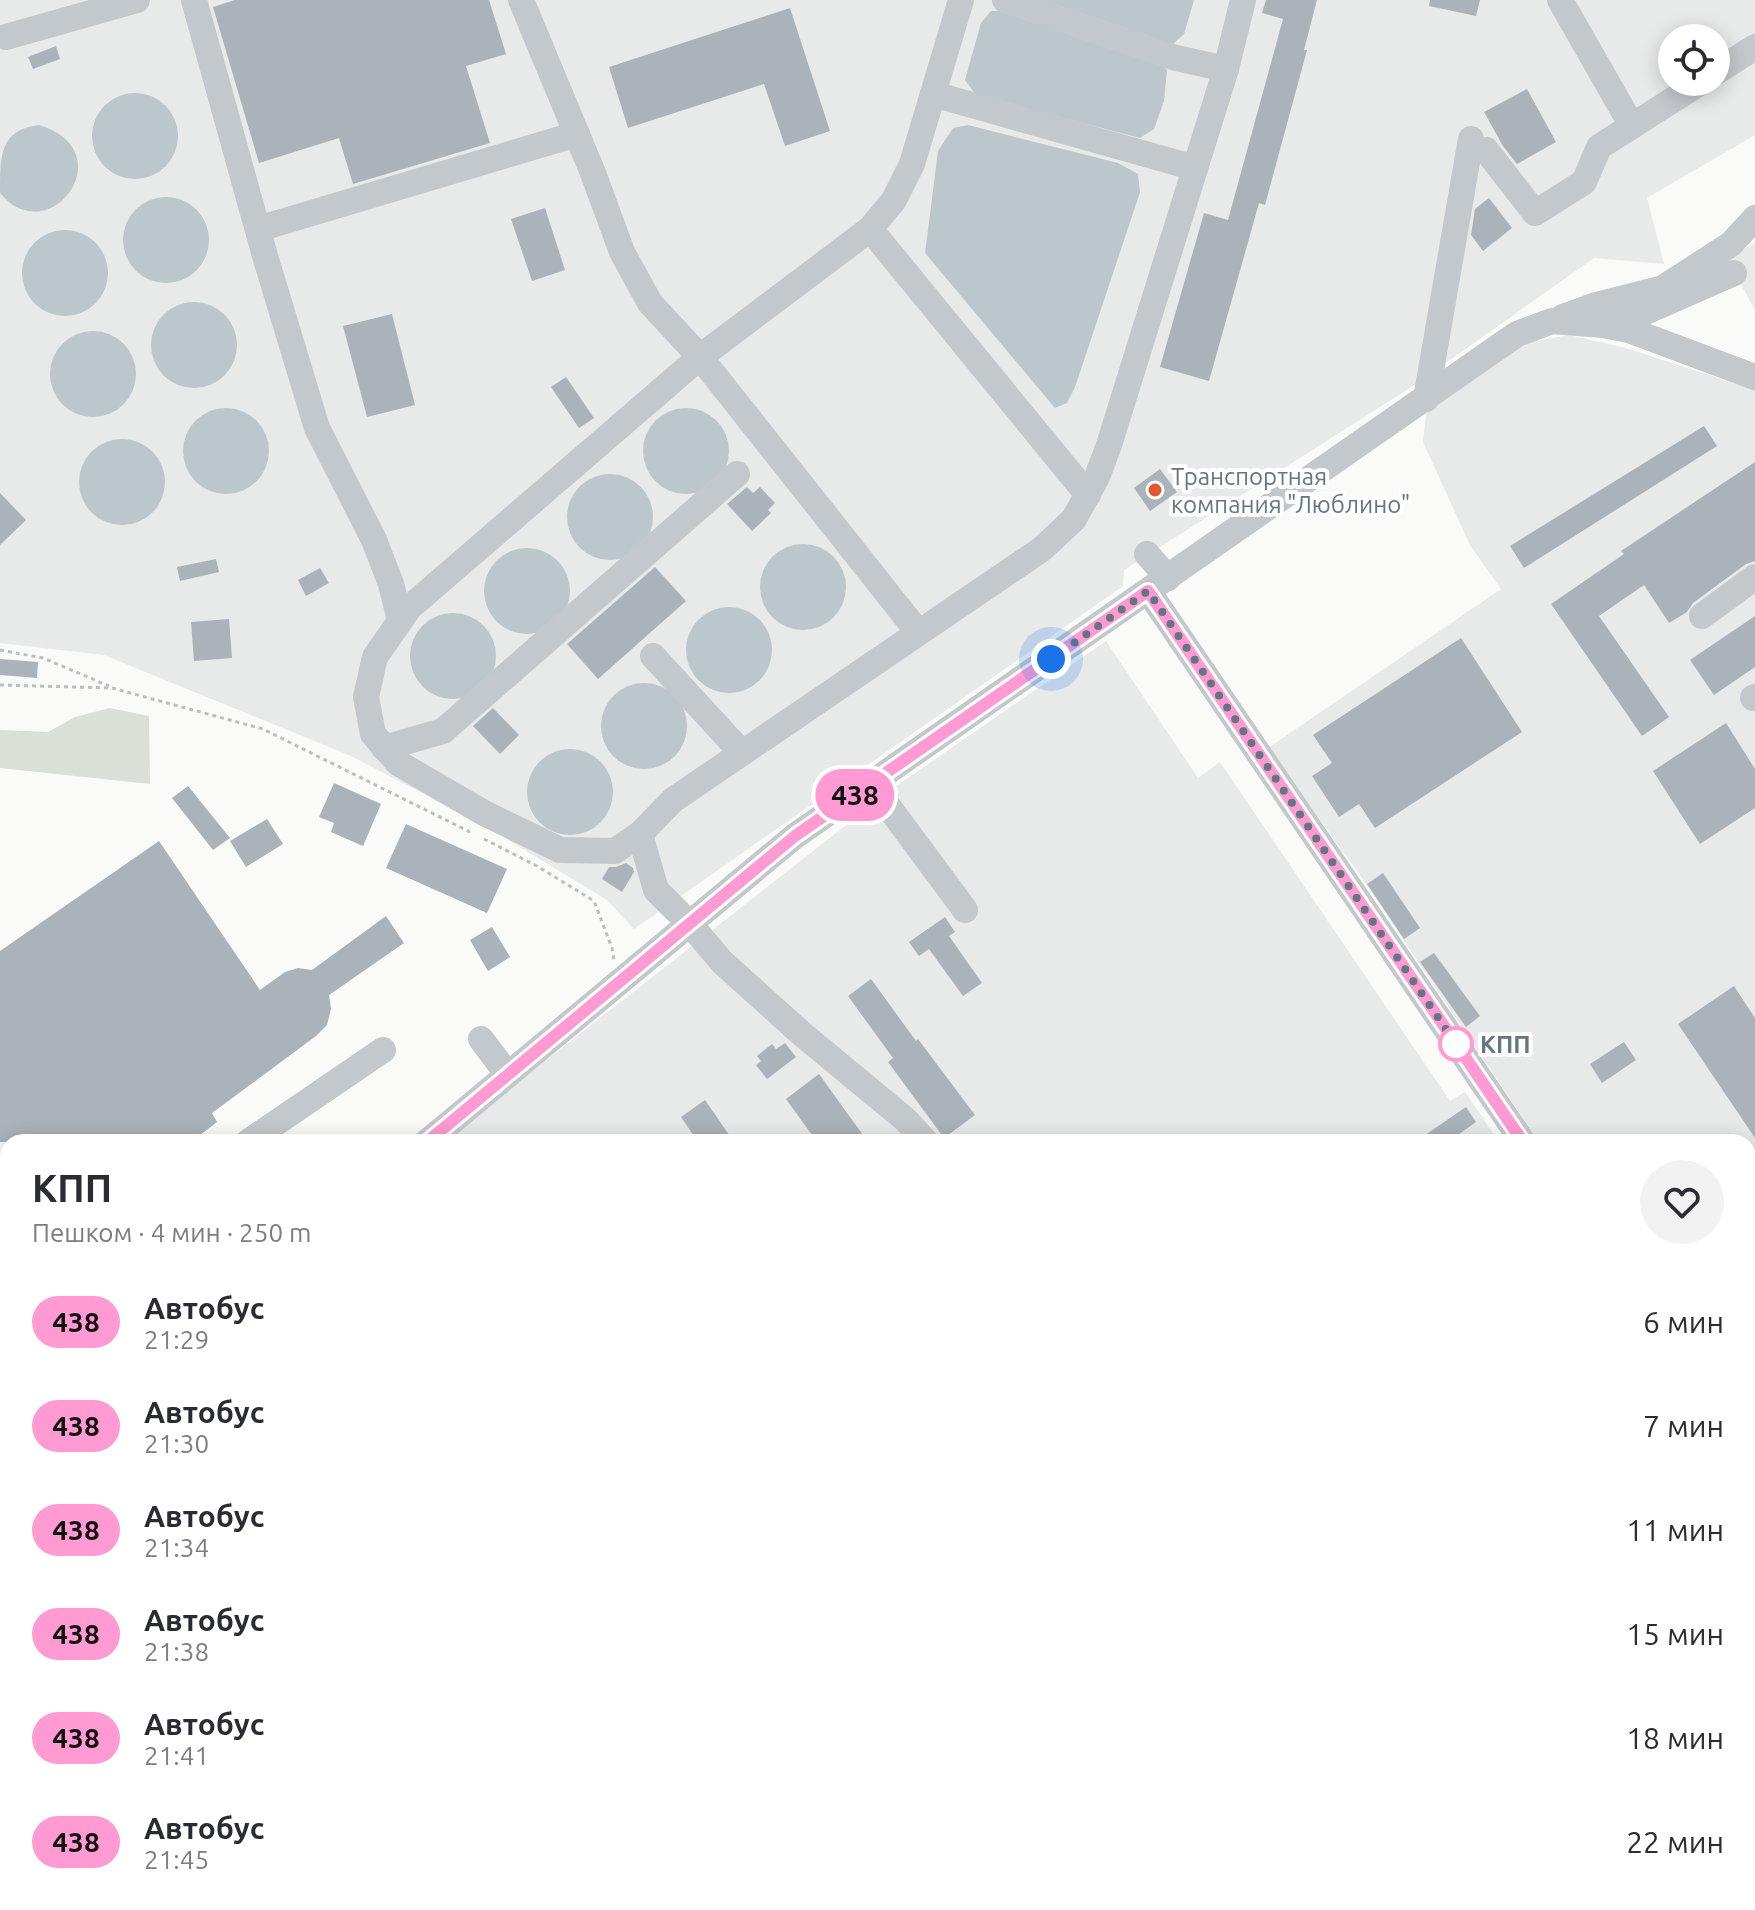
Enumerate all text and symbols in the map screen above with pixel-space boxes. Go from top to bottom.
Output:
map controls [1658,24,1730,96]
button: locate [1658,24,1730,96]
place label: Транспортная компания "Люблино" [1171,463,1410,518]
marker: Транспортная компания "Люблино" [1146,481,1164,499]
your location [1031,639,1071,679]
line badge: 438 [809,769,901,821]
text: 438 [831,779,879,810]
marker: КПП [1439,1027,1473,1061]
place label: КПП [1480,1031,1531,1058]
button: heart [1640,1160,1724,1244]
text: КПП [32,1167,112,1209]
text: Пешком · 4 мин · 250 m [32,1218,311,1247]
text: Автобус [144,1291,264,1325]
text: 6 мин [1643,1305,1724,1339]
text: 438 [52,1306,100,1337]
text: 21:29 [144,1325,209,1354]
text: Автобус [144,1395,264,1429]
text: 7 мин [1643,1409,1724,1443]
text: 438 [52,1410,100,1441]
text: 21:30 [144,1429,209,1458]
text: Автобус [144,1499,264,1533]
text: 11 мин [1626,1513,1724,1547]
text: 438 [52,1514,100,1545]
text: 21:34 [144,1533,209,1562]
text: Автобус [144,1603,264,1637]
text: 15 мин [1626,1617,1724,1651]
text: 438 [52,1618,100,1649]
text: 21:38 [144,1637,209,1666]
text: Автобус [144,1707,264,1741]
text: 18 мин [1626,1721,1724,1755]
text: 438 [52,1722,100,1753]
text: 21:41 [144,1741,209,1770]
text: Автобус [144,1811,264,1845]
text: 22 мин [1626,1825,1724,1859]
text: 438 [52,1826,100,1857]
text: 21:45 [144,1845,209,1874]

